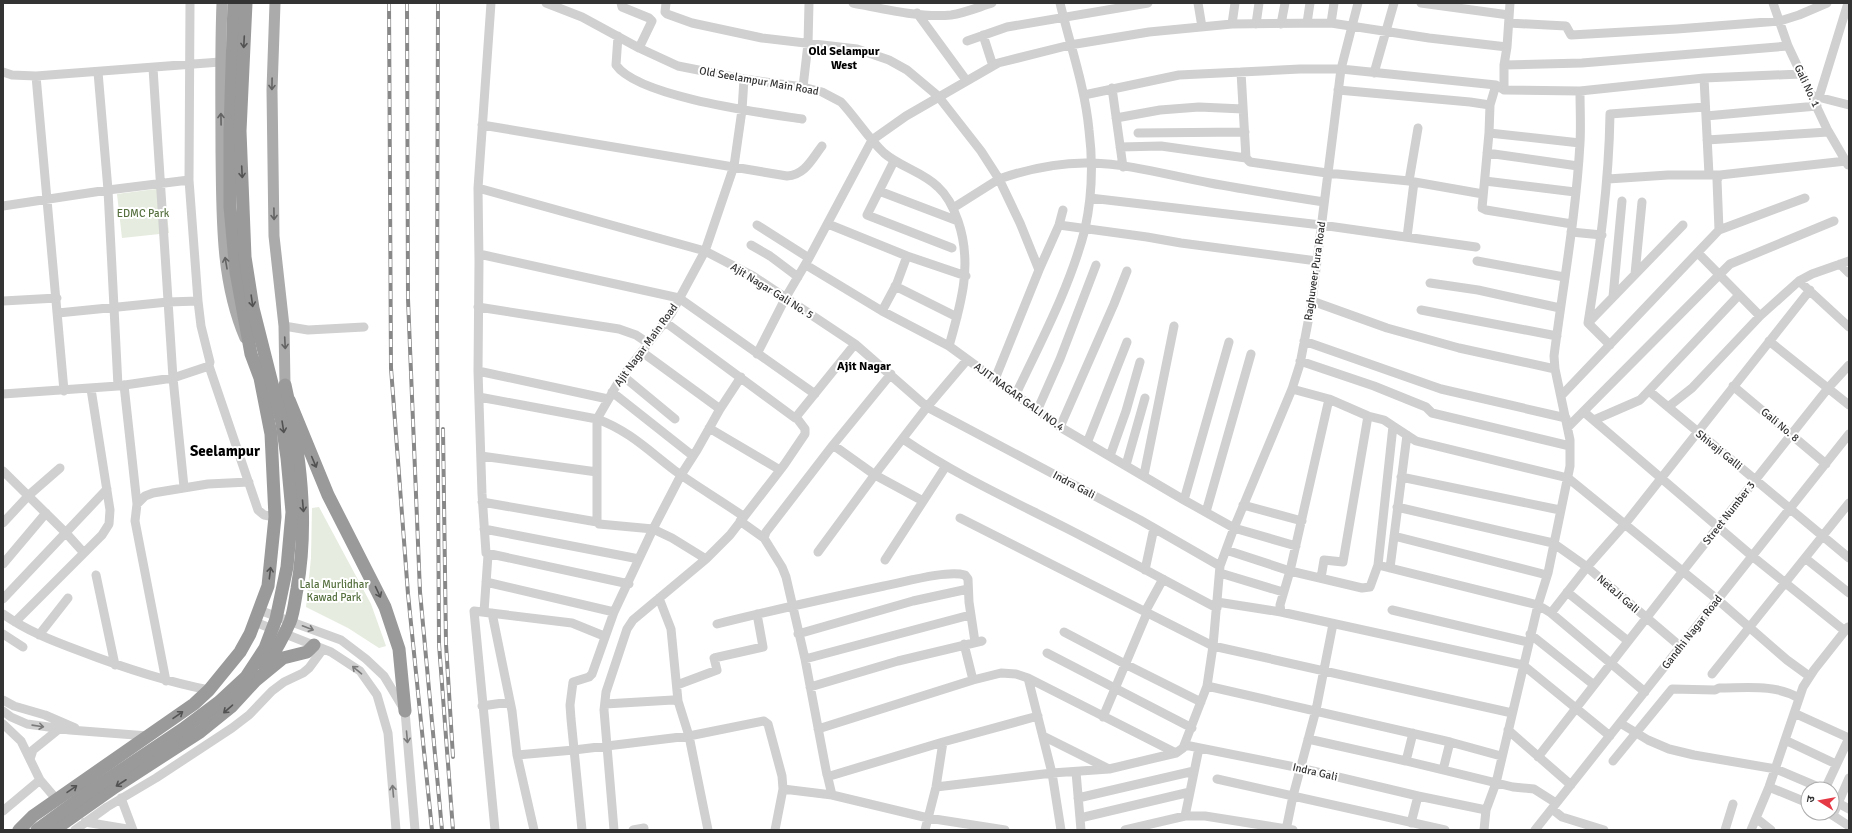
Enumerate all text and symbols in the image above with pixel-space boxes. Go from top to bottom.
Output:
one-way arrow [240,35,248,48]
district label: Old Selampur West [809,44,880,73]
street label: Gali No. 1 [1791,63,1823,109]
street label: Old Seelampur Main Road [698,64,820,98]
one-way arrow [268,77,276,90]
one-way arrow [217,113,225,126]
one-way arrow [238,165,246,178]
park label: EDMC Park [117,207,170,220]
one-way arrow [270,207,278,220]
street label: Raghuveer Pura Road [1302,220,1328,321]
one-way arrow [221,257,229,270]
street label: Ajit Nagar Gali No. 5 [728,260,816,322]
one-way arrow [248,294,256,307]
street label: Ajit Nagar Main Road [612,301,681,389]
one-way arrow [281,336,289,349]
district label: Ajit Nagar [837,359,891,374]
street label: AJIT NAGAR GALI NO.4 [971,360,1067,434]
street label: Gali No. 8 [1758,405,1802,445]
one-way arrow [279,421,287,434]
street label: Shivaji Galli [1693,427,1745,473]
district label: Seelampur [190,442,260,460]
one-way arrow [311,456,319,468]
street label: Indra Gali [1051,468,1097,502]
street label: Street Number 3 [1700,479,1758,547]
one-way arrow [299,499,307,512]
one-way arrow [266,567,274,580]
street label: NetaJi Gali [1594,572,1642,616]
park label: Lala Murlidhar Kawad Park [299,578,369,604]
one-way arrow [374,585,382,597]
street label: Gandhi Nagar Road [1659,592,1725,672]
one-way arrow [302,624,314,632]
one-way arrow [352,665,363,674]
one-way arrow [223,705,233,714]
one-way arrow [172,711,183,719]
one-way arrow [32,722,45,730]
one-way arrow [404,730,411,743]
street label: Indra Gali [1291,761,1339,783]
one-way arrow [116,779,127,787]
north arrow [1800,781,1840,821]
one-way arrow [66,785,77,793]
one-way arrow [389,785,396,798]
text: उ [1804,794,1818,804]

